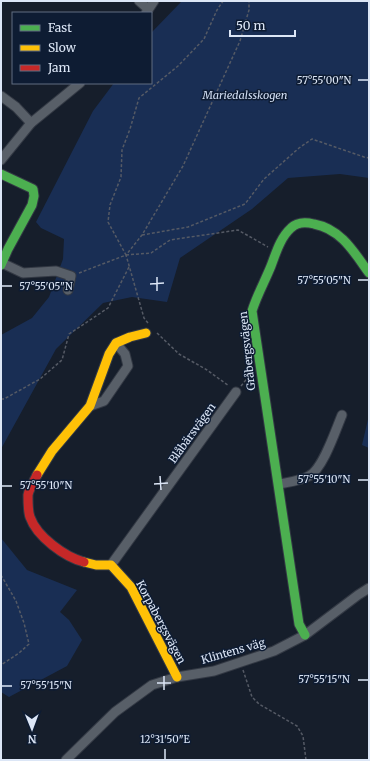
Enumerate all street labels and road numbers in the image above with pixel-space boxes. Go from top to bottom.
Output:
street label: Gråbergsvägen [236,310,258,391]
street label: Blåbärsvägen [165,400,219,466]
street label: Korpabergsvägen [133,578,189,667]
street label: Klintens väg [199,635,267,667]

